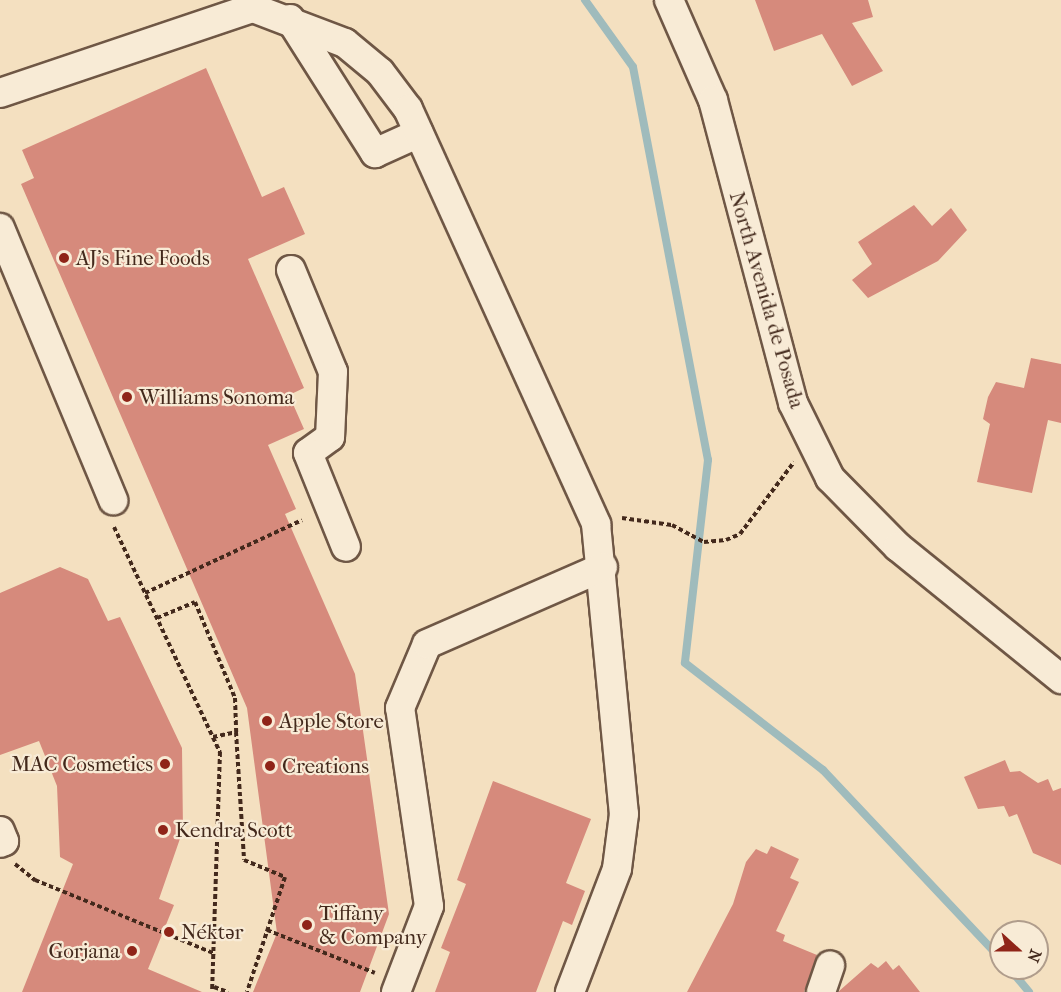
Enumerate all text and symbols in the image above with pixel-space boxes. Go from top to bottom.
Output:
street label: North Avenida de Posada [724,189,810,411]
place label: AJ's Fine Foods [76,245,210,271]
marker: AJ's Fine Foods [57,251,71,265]
place label: Williams Sonoma [139,384,294,410]
marker: Williams Sonoma [120,390,134,404]
place label: Apple Store [279,708,384,734]
marker: Apple Store [260,714,274,728]
place label: MAC Cosmetics [11,751,153,777]
place label: Creations [282,753,369,779]
marker: MAC Cosmetics [158,757,172,771]
marker: Creations [263,759,277,773]
place label: Kendra Scott [175,817,293,843]
marker: Kendra Scott [156,823,170,837]
place label: Tiffany & Company [319,900,427,950]
marker: Tiffany & Company [300,918,314,932]
place label: Néktər [181,919,243,945]
north arrow [989,920,1049,980]
marker: Néktər [162,925,176,939]
place label: Gorjana [48,938,120,964]
marker: Gorjana [125,944,139,958]
text: N [1023,947,1045,965]

